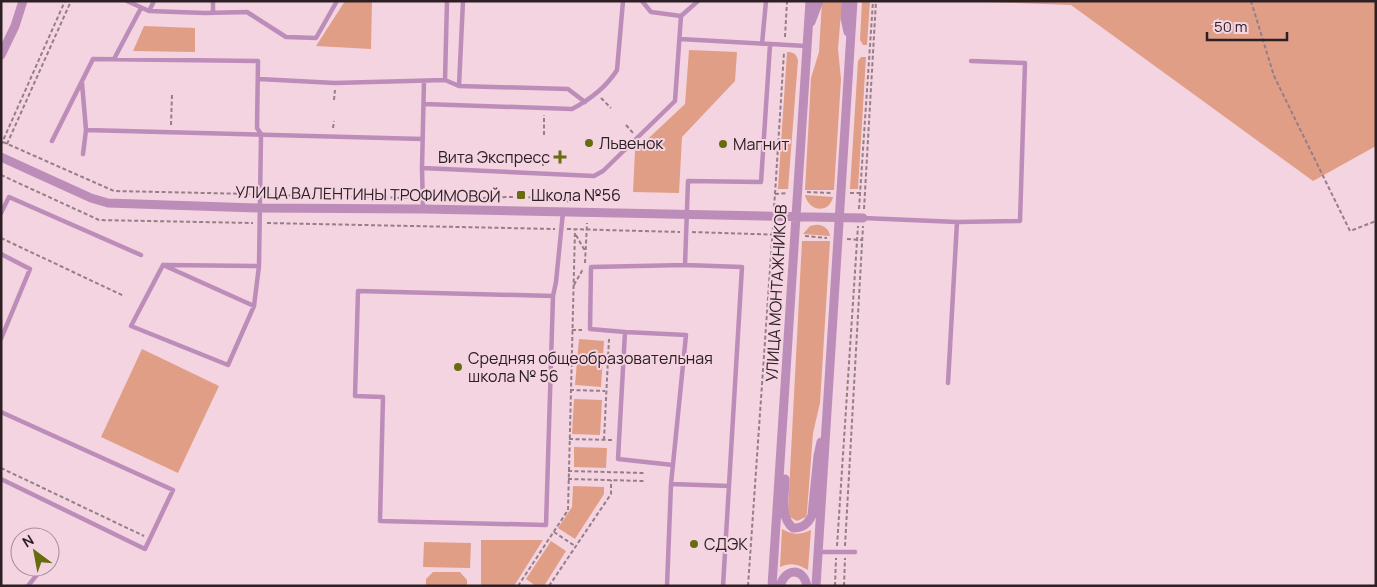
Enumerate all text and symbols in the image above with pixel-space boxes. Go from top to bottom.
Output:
scale bar [1207,10,1287,42]
text: 50 m [1214,16,1248,37]
place label: Львенок [599,132,664,154]
place label: Магнит [733,133,789,155]
marker: Львенок [583,137,595,149]
marker: Магнит [717,138,729,150]
place label: Вита Экспресс [438,146,550,168]
marker: Вита Экспресс [554,151,566,163]
street label: УЛИЦА ВАЛЕНТИНЫ ТРОФИМОВОЙ [235,181,501,207]
place label: Школа №56 [531,184,621,206]
marker: Школа №56 [515,189,527,201]
street label: УЛИЦА МОНТАЖНИКОВ [760,204,792,382]
place label: Средняя общеобразовательная школа № 56 [468,347,713,387]
marker: Средняя общеобразовательная школа № 56 [452,361,464,373]
north arrow [10,527,60,577]
text: N [19,530,37,551]
place label: СДЭК [704,533,748,555]
marker: СДЭК [688,538,700,550]

